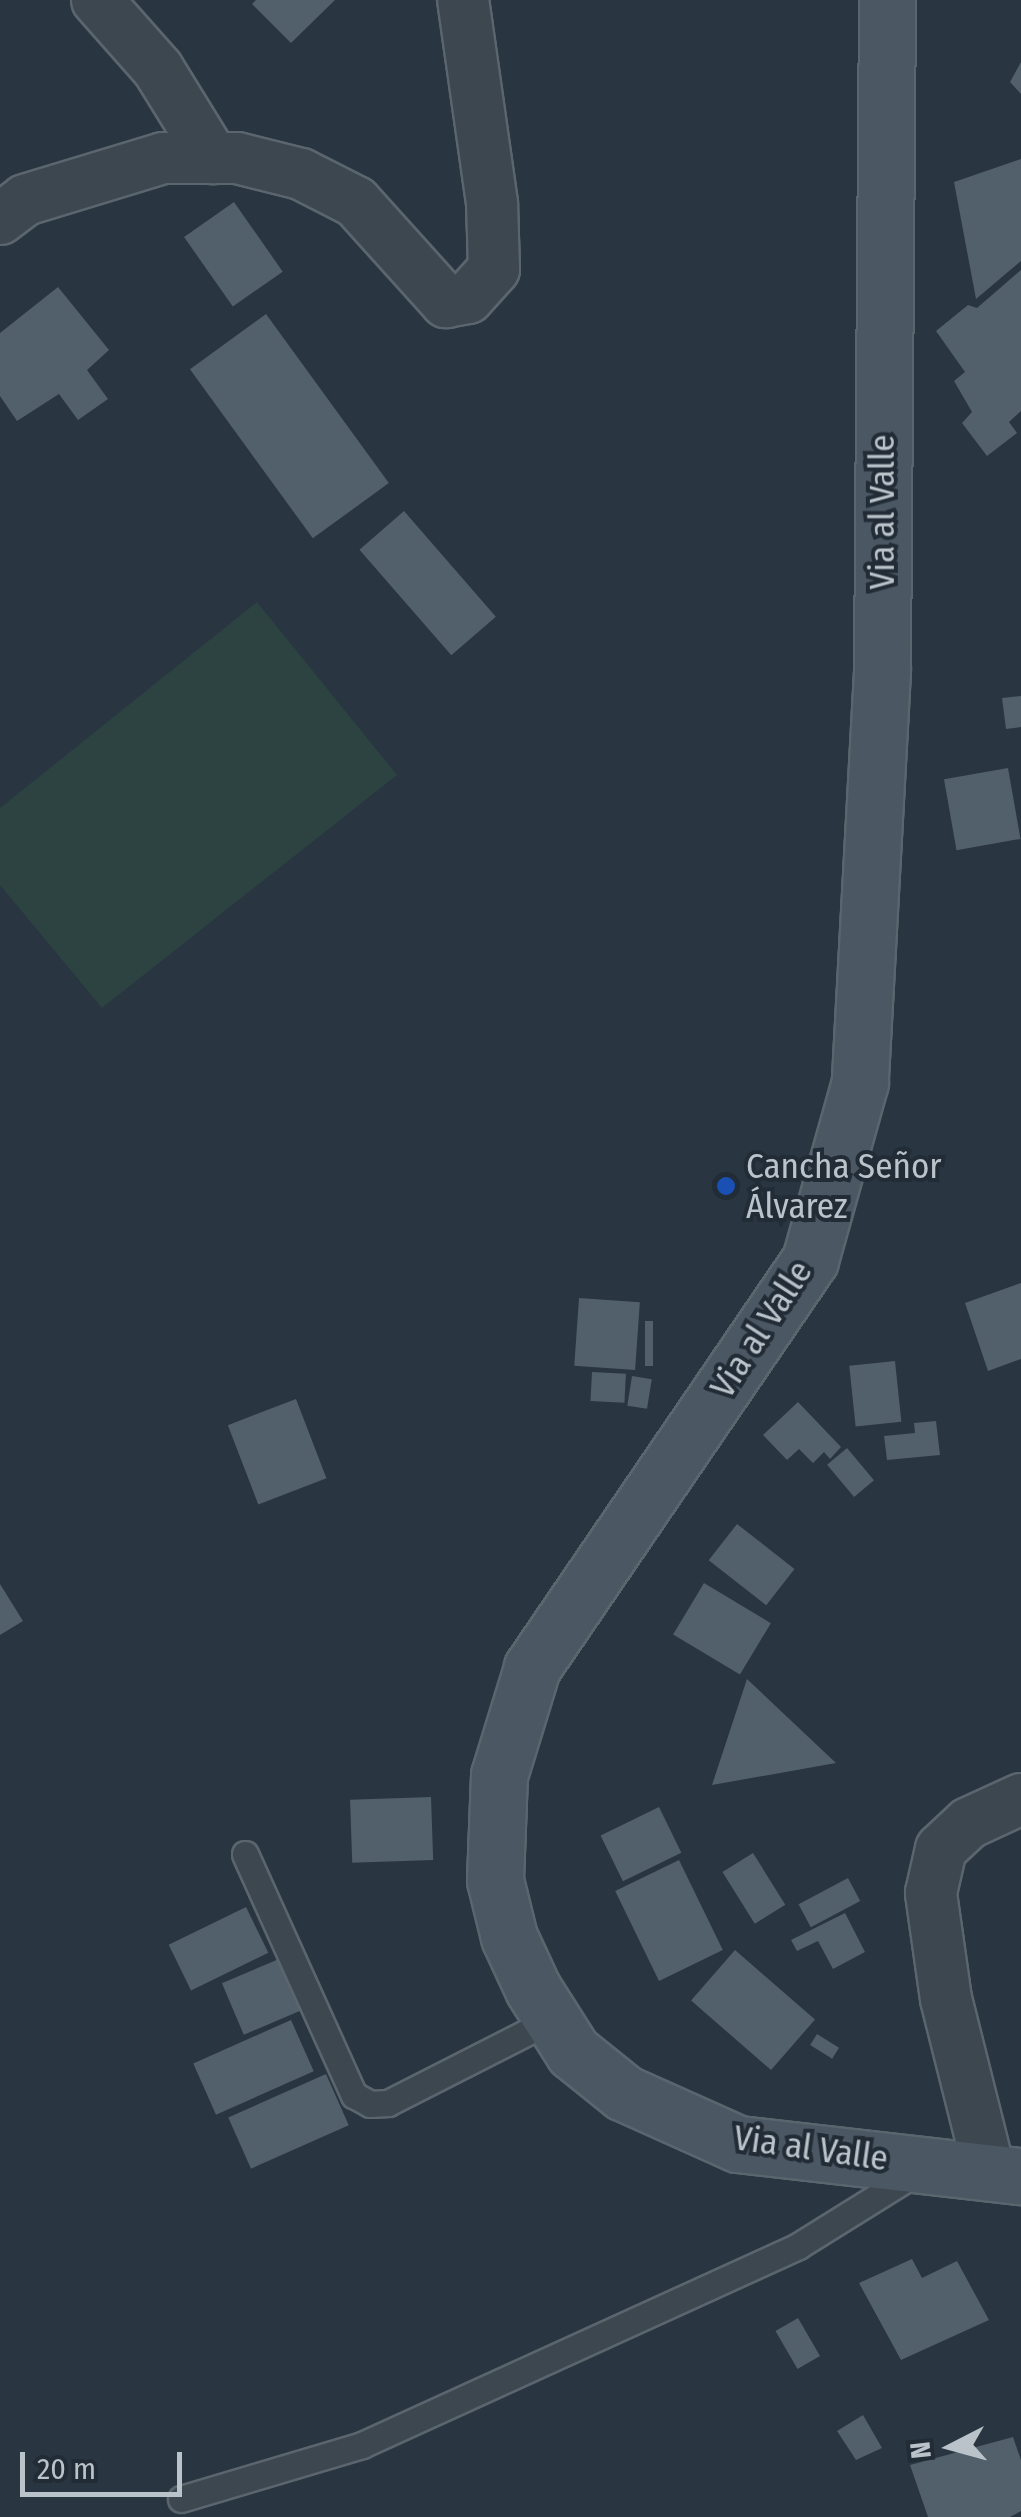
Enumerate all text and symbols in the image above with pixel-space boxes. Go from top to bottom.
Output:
street label: Via al Valle [861,434,903,590]
place label: Cancha Señor Álvarez [746,1145,942,1227]
marker: Cancha Señor Álvarez [715,1175,737,1197]
street label: Via al Valle [701,1253,821,1405]
street label: Via al Valle [731,2116,891,2180]
north arrow [901,2397,1001,2497]
scale bar [25,2432,188,2494]
text: N [903,2440,938,2460]
text: 20 m [37,2451,96,2487]

